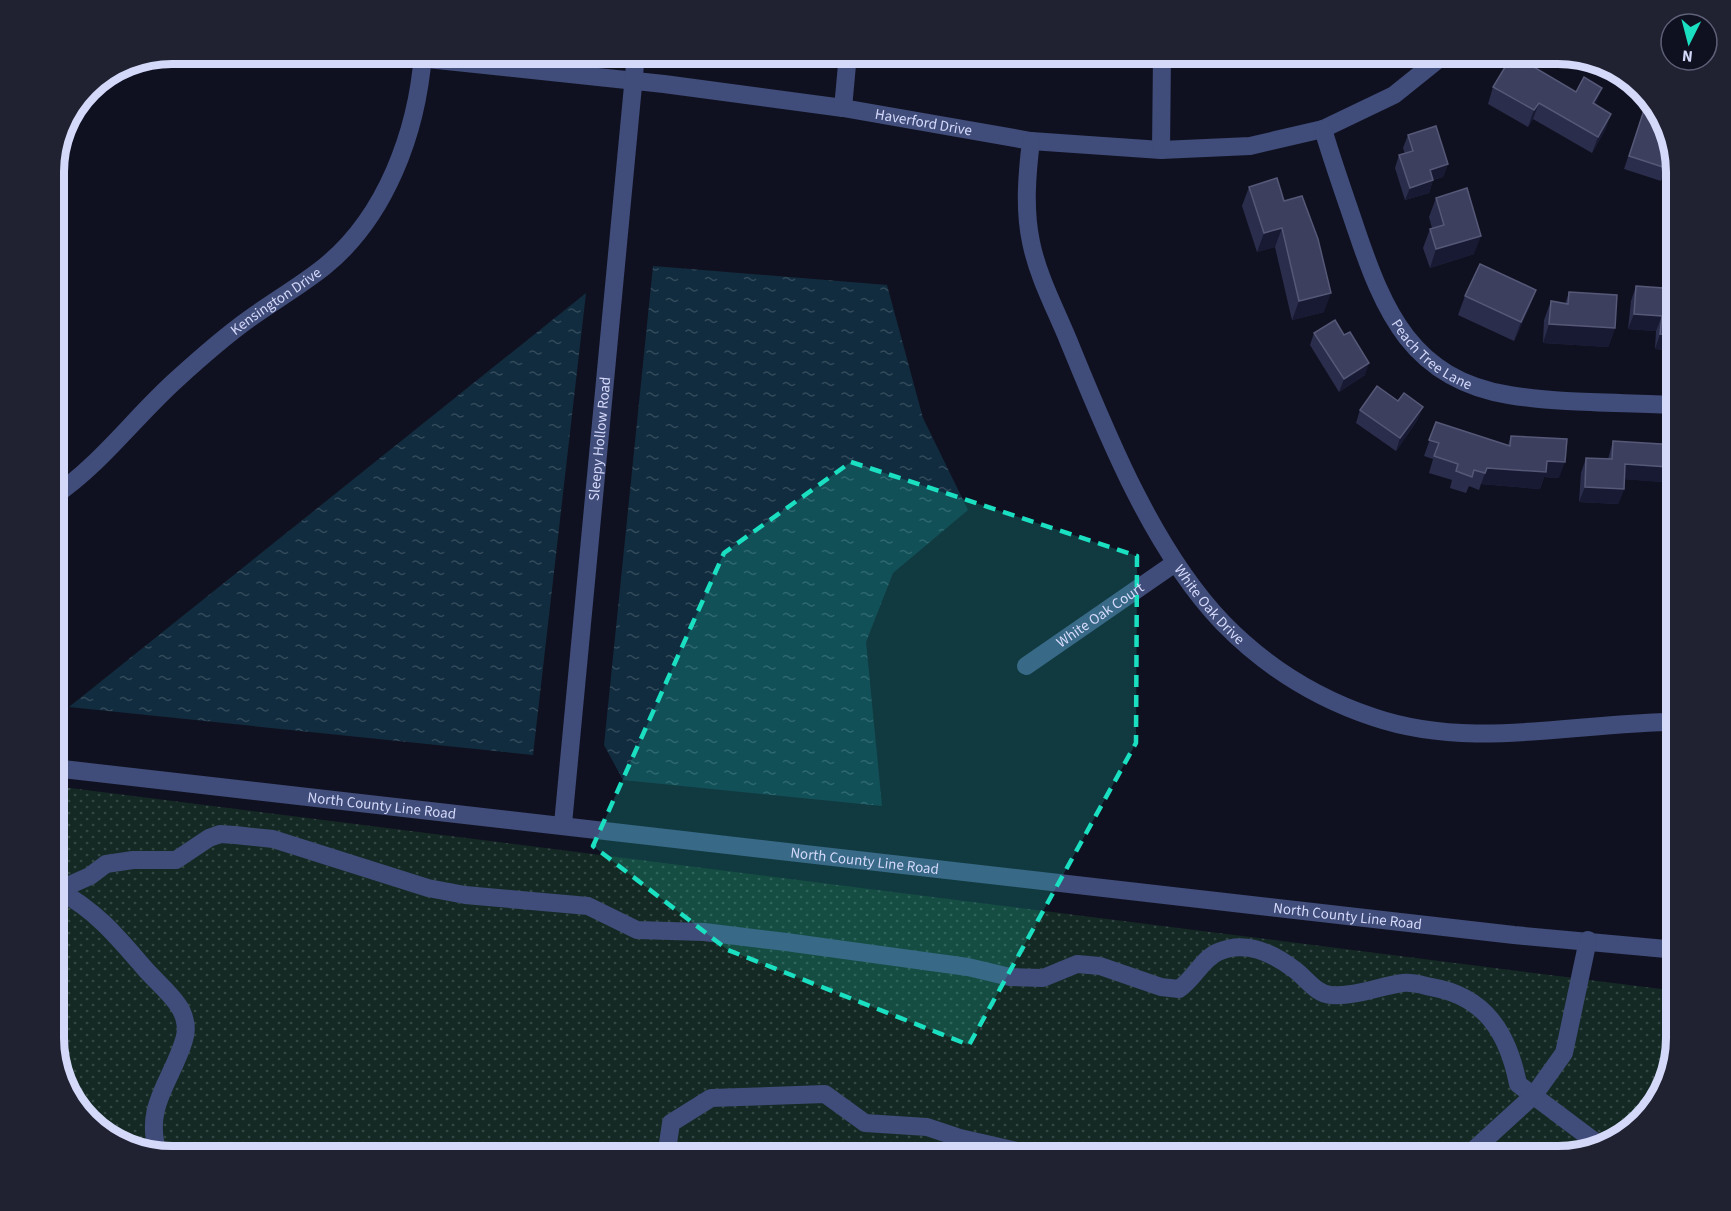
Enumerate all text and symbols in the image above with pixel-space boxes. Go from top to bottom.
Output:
north arrow [1659,12,1719,72]
text: N [1681,44,1694,67]
street label: Haverford Drive [873,104,974,141]
street label: Kensington Drive [226,262,326,340]
street label: Peach Tree Lane [1386,315,1475,395]
street label: Sleepy Hollow Road [584,376,616,502]
street label: White Oak Drive [1169,561,1249,650]
street label: White Oak Court [1052,578,1148,653]
street label: North County Line Road [306,787,457,825]
street label: North County Line Road [789,842,940,880]
street label: North County Line Road [1272,898,1423,935]

